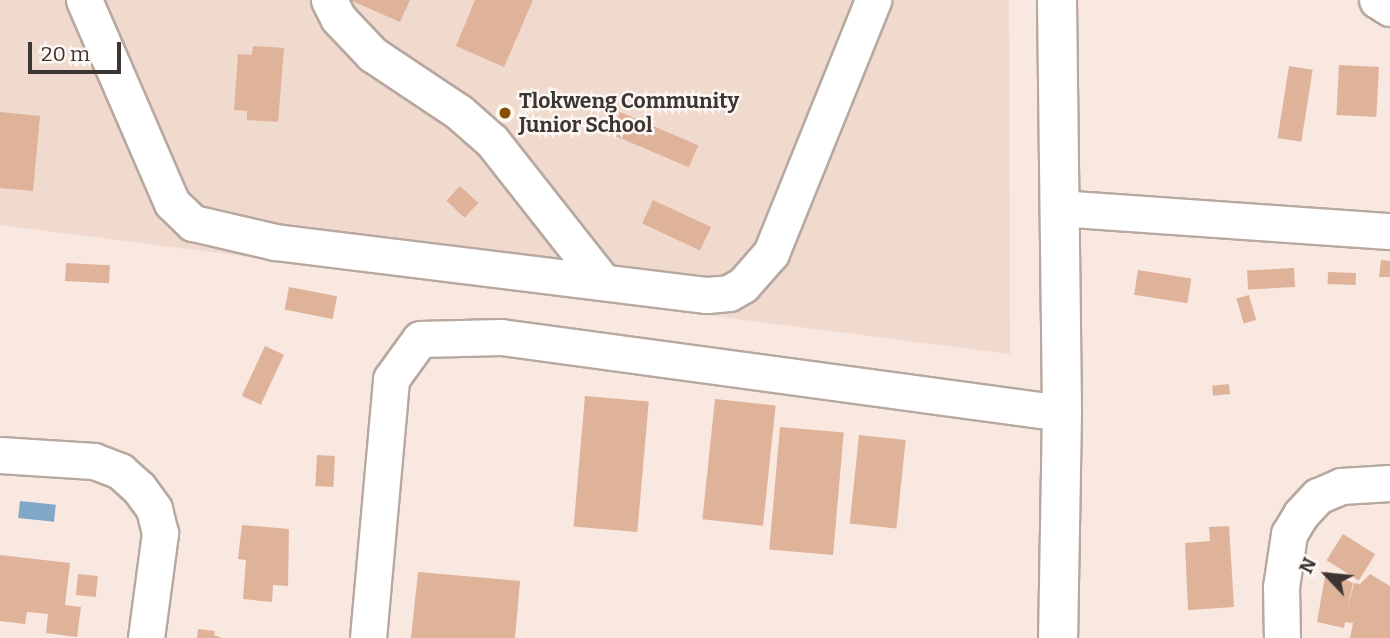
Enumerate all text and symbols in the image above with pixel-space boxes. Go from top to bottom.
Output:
scale bar [32,28,124,72]
text: 20 m [41,41,90,67]
place label: Tlokweng Community Junior School [519,88,739,138]
marker: Tlokweng Community Junior School [497,105,513,121]
north arrow [1292,540,1362,610]
text: N [1294,554,1321,577]

